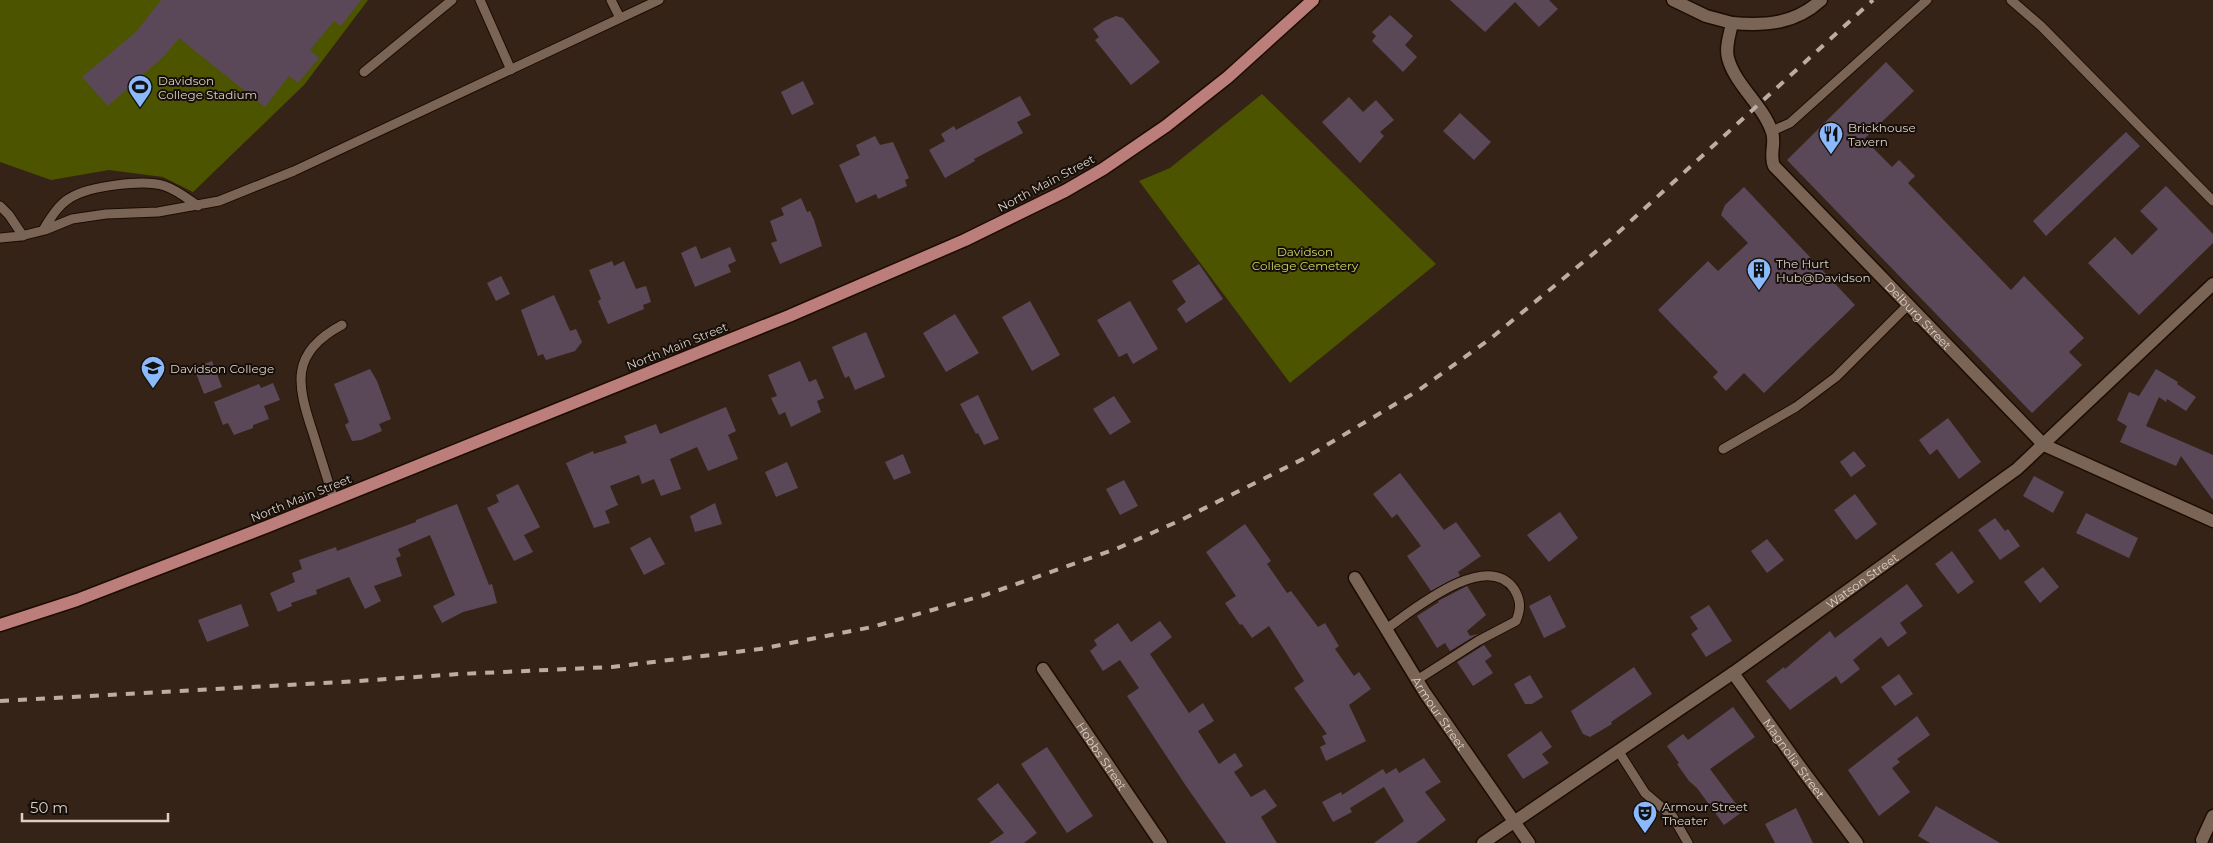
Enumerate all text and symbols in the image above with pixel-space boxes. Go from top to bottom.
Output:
place label: Davidson College Stadium [158,73,257,102]
sports icon: Davidson College Stadium [127,74,153,108]
place label: Brickhouse Tavern [1848,120,1916,149]
restaurant icon: Brickhouse Tavern [1818,121,1844,155]
street label: North Main Street [995,151,1097,215]
park label: Davidson College Cemetery [1252,244,1359,273]
place label: The Hurt Hub@Davidson [1776,256,1871,285]
building icon: The Hurt Hub@Davidson [1746,257,1772,291]
street label: Delburg Street [1882,278,1955,353]
street label: North Main Street [624,319,730,373]
school or university icon: Davidson College [140,355,166,389]
place label: Davidson College [170,361,274,376]
street label: North Main Street [248,471,354,525]
street label: Watson Street [1823,549,1901,612]
street label: Armour Street [1409,673,1470,753]
street label: Magnolia Street [1760,715,1829,801]
street label: Hobbs Street [1074,719,1130,793]
scale bar [22,790,169,822]
text: 50 m [30,798,68,817]
place label: Armour Street Theater [1662,799,1748,828]
theatre icon: Armour Street Theater [1632,800,1658,834]

